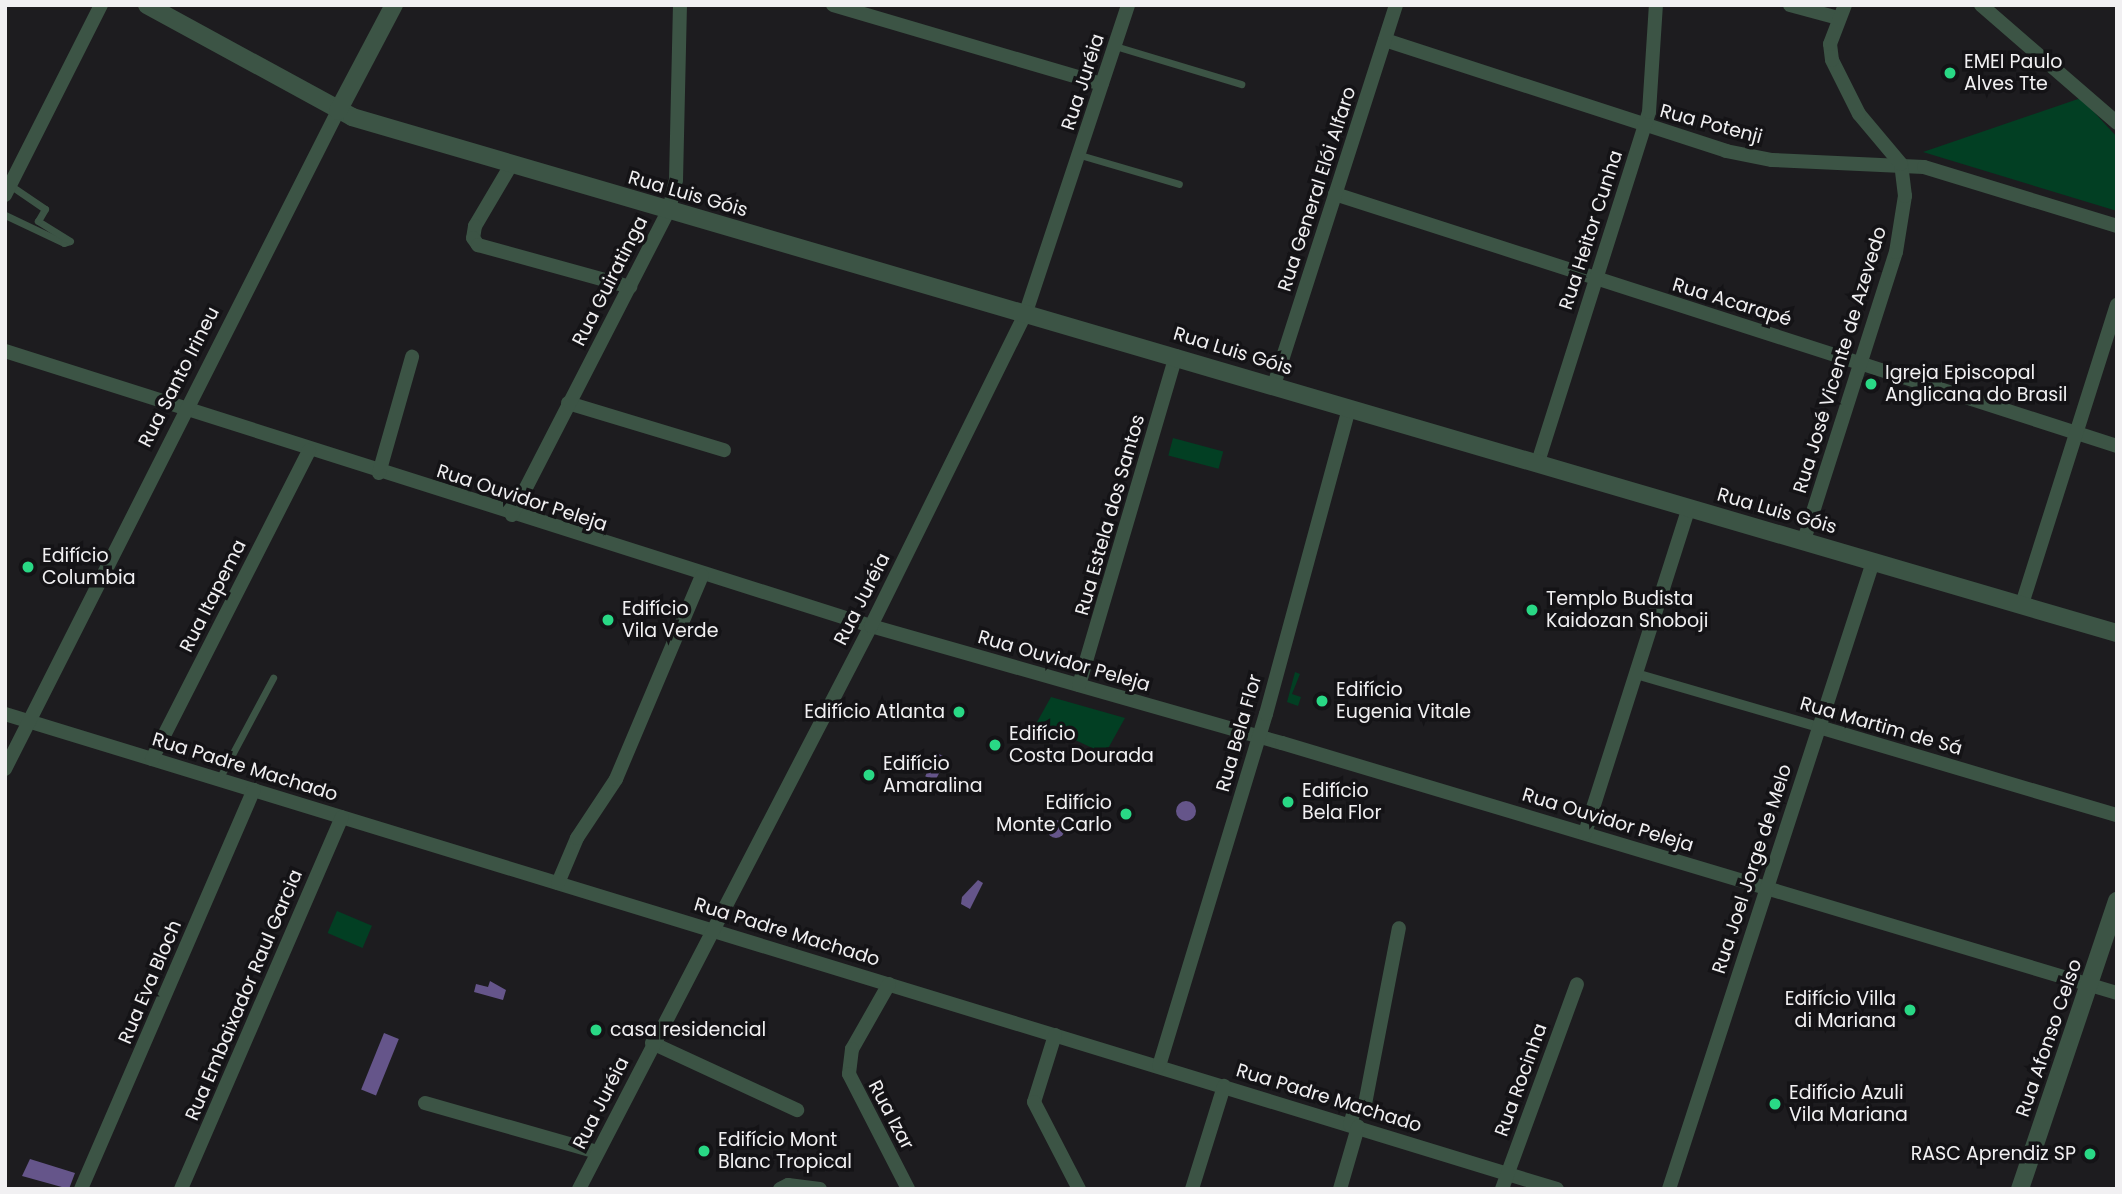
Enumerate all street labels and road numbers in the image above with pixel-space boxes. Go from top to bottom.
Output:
street label: Rua Juréia [1057,31,1109,133]
street label: Rua General Elói Alfaro [1273,84,1361,294]
street label: Rua Potenji [1657,99,1765,149]
street label: Rua Heitor Cunha [1554,147,1628,313]
street label: Rua Luis Góis [626,166,750,222]
street label: Rua Guiratinga [567,212,653,350]
street label: Rua José Vicente de Azevedo [1788,224,1892,496]
street label: Rua Acarapé [1670,273,1794,331]
street label: Rua Santo Irineu [134,303,224,451]
street label: Rua Luis Góis [1171,322,1295,380]
street label: Rua Estela dos Santos [1070,412,1150,618]
street label: Rua Ouvidor Peleja [434,460,610,536]
street label: Rua Luis Góis [1715,483,1839,539]
street label: Rua Itapema [175,536,251,656]
street label: Rua Juréia [829,549,895,649]
street label: Rua Ouvidor Peleja [975,626,1153,696]
street label: Rua Bela Flor [1211,672,1267,794]
street label: Rua Martim de Sá [1797,692,1965,760]
street label: Rua Padre Machado [149,728,341,806]
street label: Rua Joel Jorge de Melo [1707,761,1797,977]
street label: Rua Ouvidor Peleja [1520,783,1696,857]
street label: Rua Embaixador Raul Garcia [181,866,307,1124]
street label: Rua Padre Machado [691,893,883,971]
street label: Rua Eva Bloch [114,917,186,1047]
street label: Rua Afonso Celso [2011,956,2087,1120]
street label: Rua Rocinha [1490,1020,1552,1140]
street label: Rua Juréia [568,1053,634,1153]
street label: Rua Padre Machado [1233,1059,1425,1137]
street label: Rua Izar [863,1077,919,1153]

